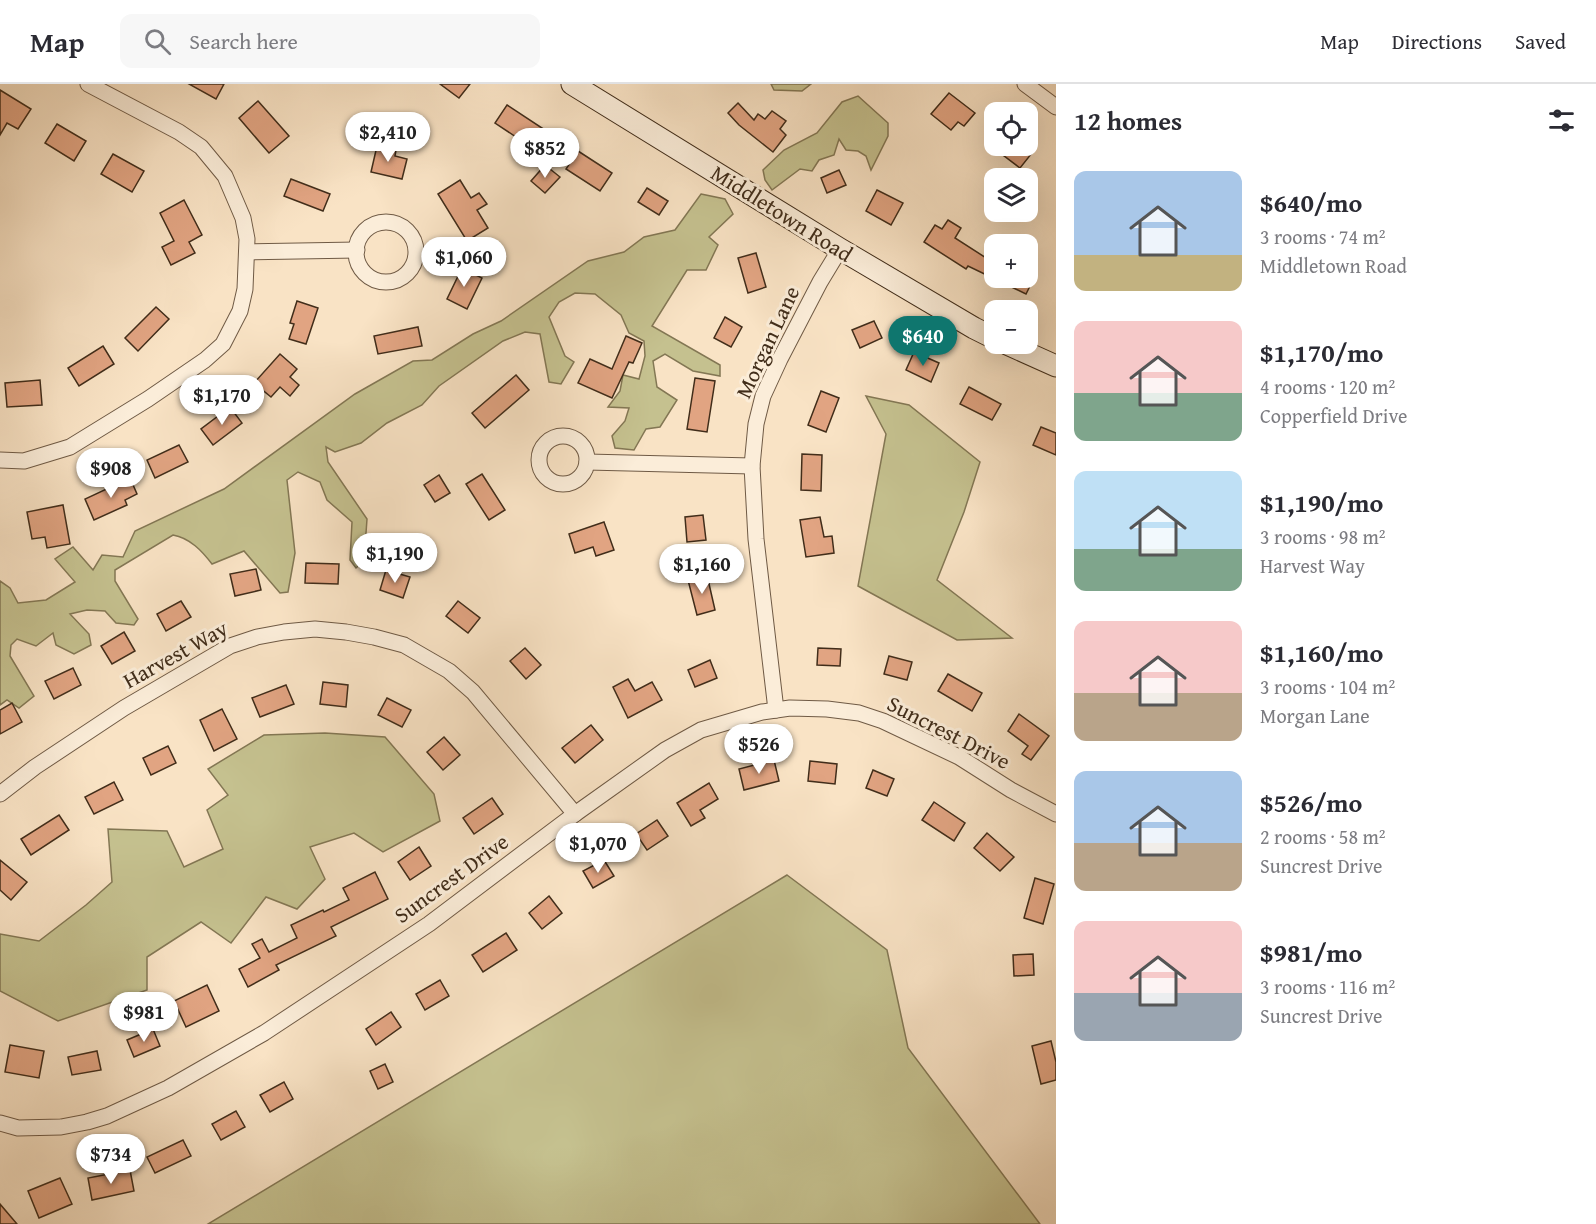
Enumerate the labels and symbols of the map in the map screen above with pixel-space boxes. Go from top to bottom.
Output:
pin: $2,410 [339,112,437,163]
pin: $852 [509,128,581,179]
street label: Middletown Road [705,157,859,270]
pin: $1,060 [415,237,513,288]
street label: Morgan Lane [727,281,807,403]
pin: $640 [887,316,959,367]
pin: $1,170 [173,375,271,426]
pin: $908 [75,448,147,499]
pin: $1,190 [346,533,444,584]
pin: $1,160 [653,544,751,595]
street label: Harvest Way [117,612,233,696]
street label: Suncrest Drive [882,687,1016,777]
pin: $526 [723,724,795,775]
pin: $1,070 [549,823,647,874]
street label: Suncrest Drive [387,826,515,930]
pin: $981 [108,992,180,1043]
pin: $734 [75,1134,147,1185]

